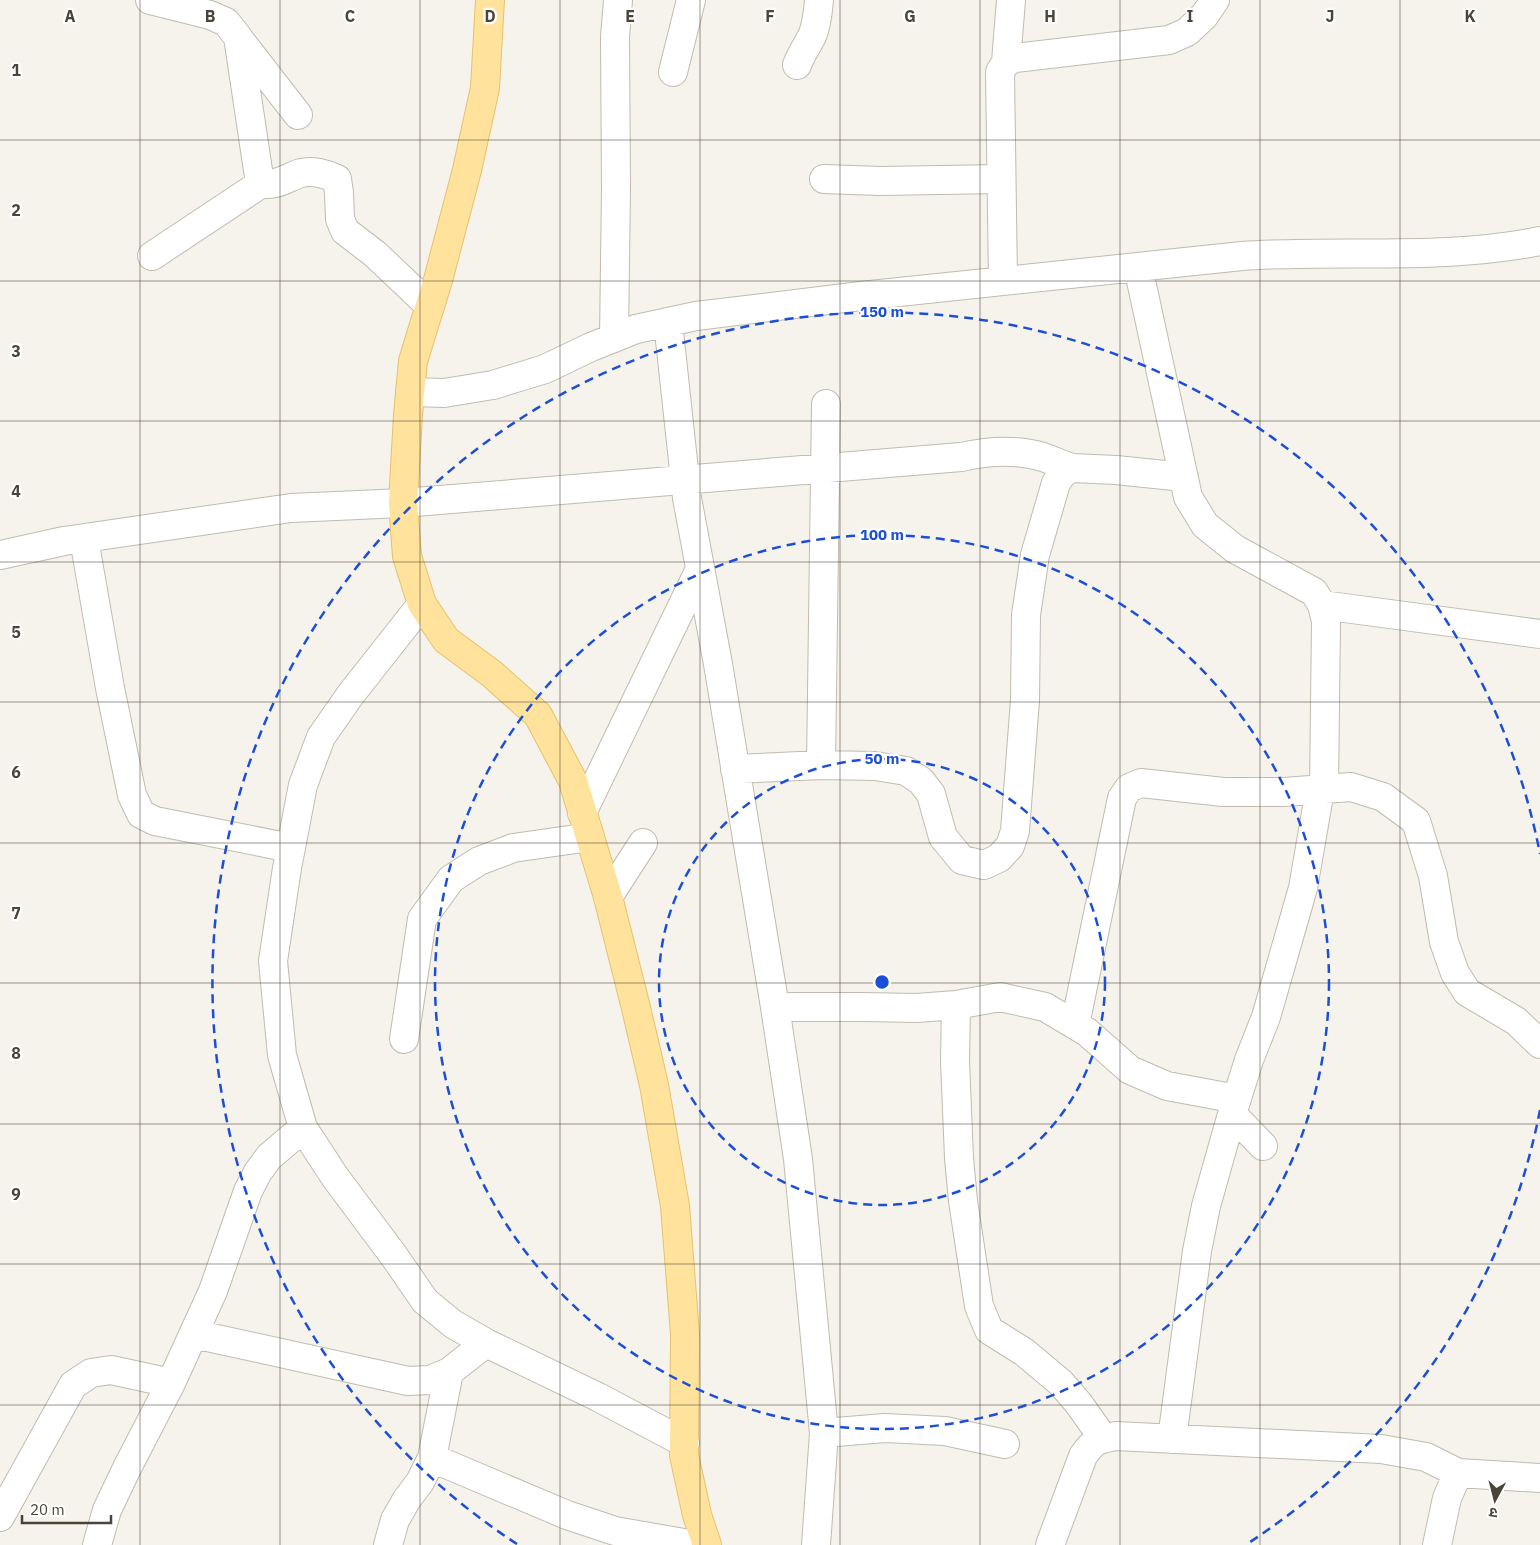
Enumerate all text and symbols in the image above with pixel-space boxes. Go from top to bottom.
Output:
text: A [65,6,76,26]
text: B [205,6,216,26]
text: C [345,6,355,26]
text: D [484,6,496,26]
text: E [625,6,635,26]
text: F [765,6,775,26]
text: G [904,6,916,26]
text: H [1044,6,1056,26]
text: I [1187,6,1194,26]
text: J [1326,6,1334,26]
text: K [1464,6,1476,26]
text: 1 [11,60,21,80]
text: 2 [11,200,21,220]
text: 150 m [860,302,904,321]
text: 3 [11,341,21,361]
text: 4 [11,481,21,501]
text: 100 m [860,525,904,544]
text: 5 [11,622,21,642]
text: 50 m [865,749,899,768]
text: 6 [11,762,21,782]
text: 7 [11,903,21,923]
centre of rings [873,973,891,991]
text: 8 [11,1043,21,1063]
text: 9 [11,1184,21,1204]
north arrow [1470,1475,1520,1525]
scale bar [22,1492,111,1524]
text: 20 m [30,1500,65,1519]
text: उ [1487,1503,1499,1522]

